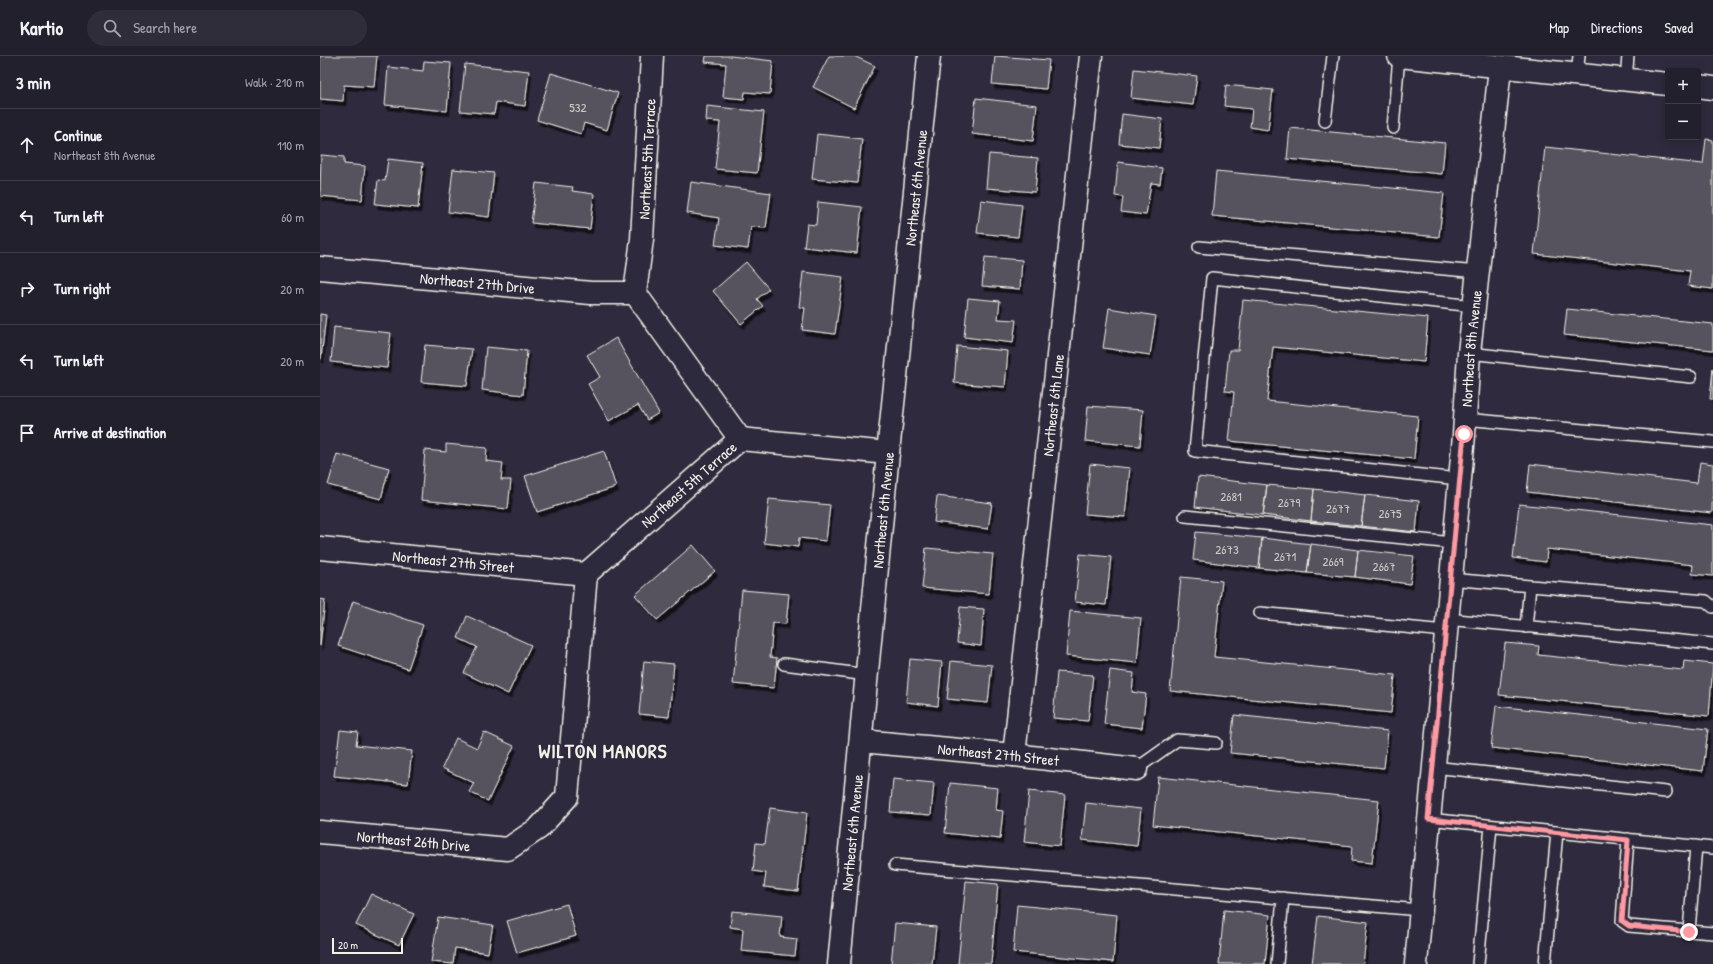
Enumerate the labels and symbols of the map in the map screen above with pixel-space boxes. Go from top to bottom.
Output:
house number: 532 [569,98,587,116]
street label: Northeast 5th Terrace [633,98,661,220]
street label: Northeast 6th Avenue [899,129,932,247]
street label: Northeast 27th Drive [419,267,536,298]
street label: Northeast 8th Avenue [1455,289,1486,407]
street label: Northeast 6th Lane [1036,353,1069,457]
route start [1455,425,1473,443]
street label: Northeast 5th Terrace [636,436,741,532]
street label: Northeast 6th Avenue [867,451,899,569]
house number: 2681 [1220,487,1242,505]
house number: 2679 [1278,493,1300,511]
house number: 2677 [1326,499,1350,517]
house number: 2675 [1378,504,1402,522]
house number: 2673 [1215,540,1239,558]
street label: Northeast 27th Street [392,545,516,577]
house number: 2671 [1274,547,1296,565]
house number: 2669 [1322,552,1344,570]
house number: 2667 [1373,557,1395,575]
district label: WILTON MANORS [539,738,667,764]
street label: Northeast 27th Street [937,738,1061,771]
street label: Northeast 6th Avenue [836,774,868,892]
street label: Northeast 26th Drive [356,825,471,856]
route end [1680,923,1698,941]
scale bar [332,936,403,955]

